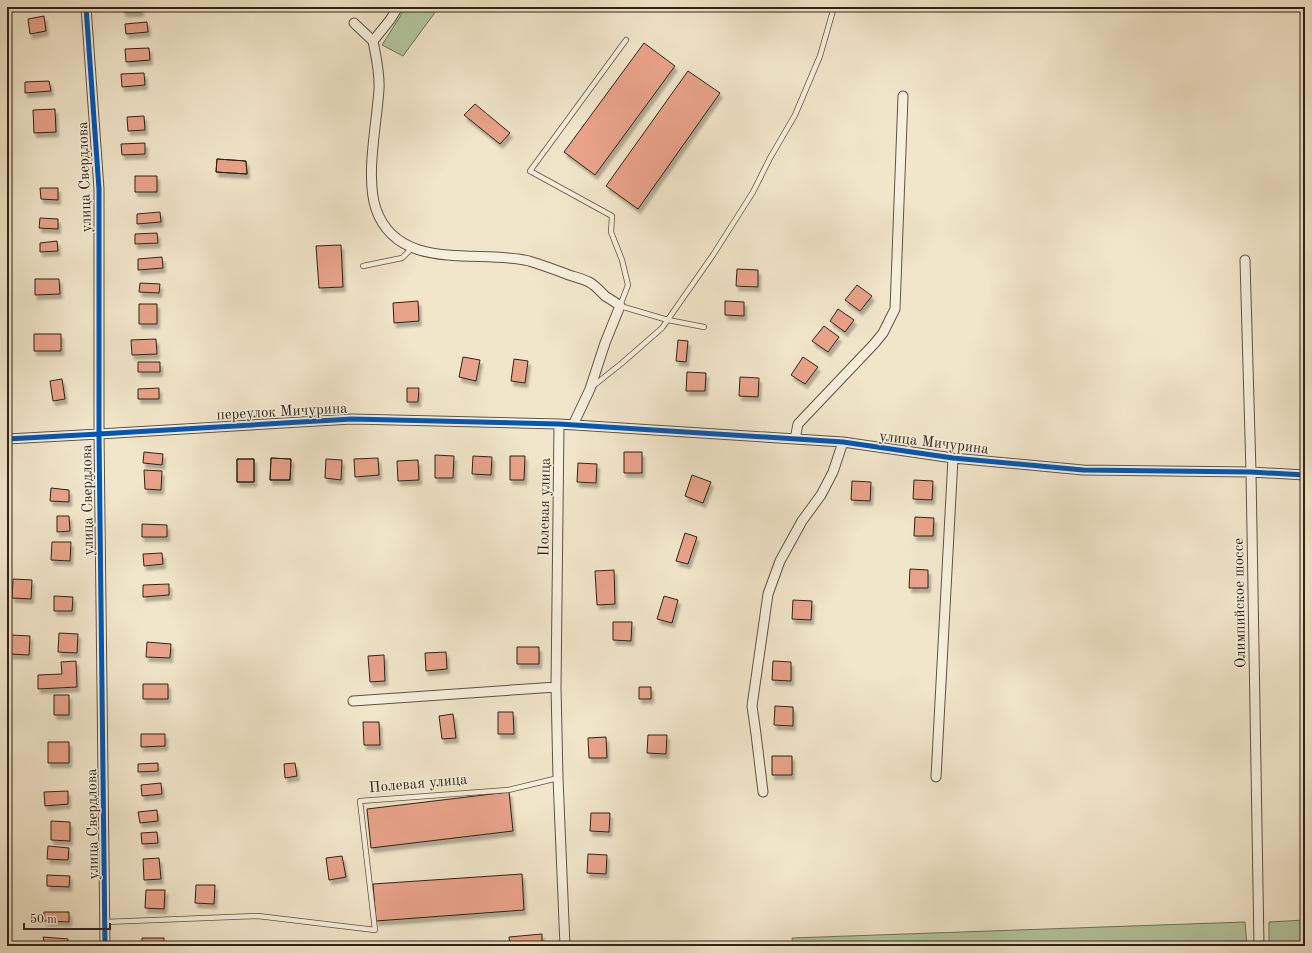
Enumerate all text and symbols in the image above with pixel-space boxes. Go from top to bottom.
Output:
street label: улица Свердлова [76,121,95,233]
street label: переулок Мичурина [216,402,349,423]
street label: улица Мичурина [878,429,990,458]
street label: улица Свердлова [80,444,97,556]
street label: Полевая улица [537,457,554,557]
street label: Олимпийское шоссе [1232,538,1249,668]
street label: улица Свердлова [85,768,102,880]
street label: Полевая улица [368,773,469,796]
scale bar [24,905,110,931]
text: 50 m [30,913,57,926]

